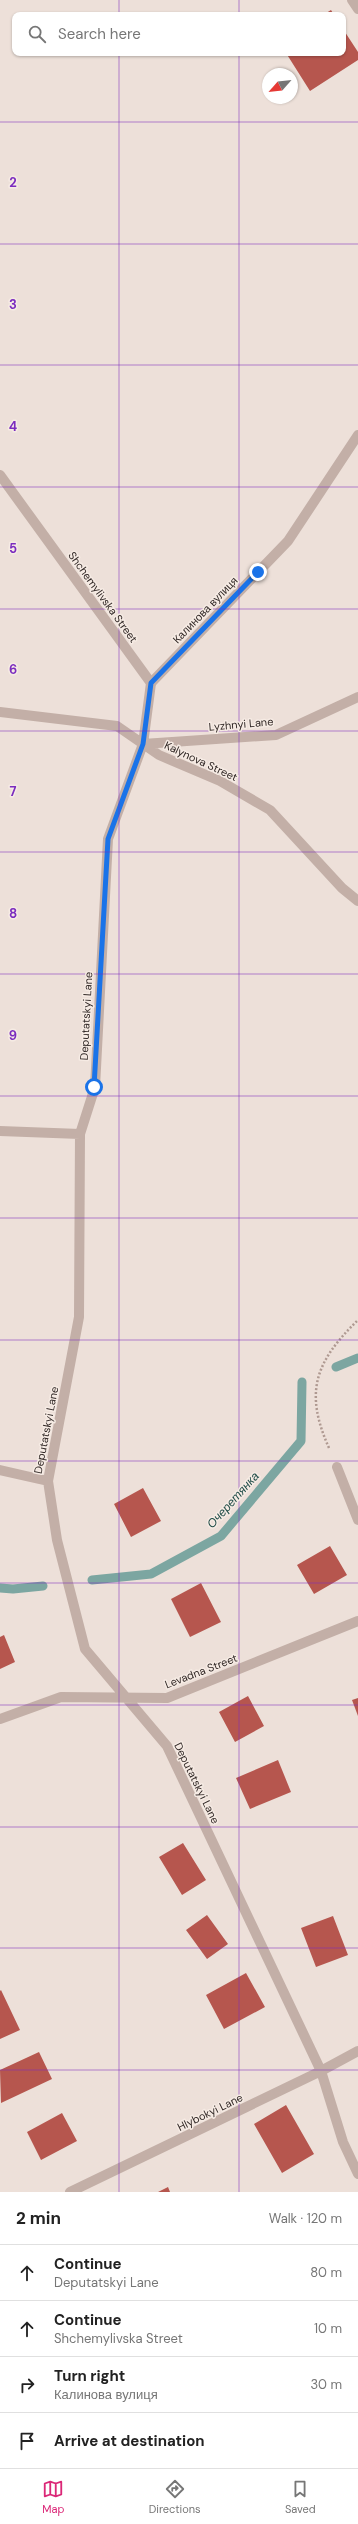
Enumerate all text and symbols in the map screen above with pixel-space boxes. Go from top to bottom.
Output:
search box [12,12,346,56]
icon: search [26,23,48,45]
text: Search here [58,24,141,44]
north arrow [262,68,298,104]
text: 2 [9,174,17,191]
text: 3 [9,296,17,313]
text: 4 [9,418,17,435]
text: 5 [9,540,17,557]
street label: Shchemylivska Street [65,549,141,645]
route end [249,563,267,581]
street label: Калинова вулиця [169,574,241,646]
text: 6 [9,661,17,678]
street label: Lyzhnyi Lane [208,714,274,734]
street label: Kalynova Street [162,738,240,784]
text: 7 [10,783,17,800]
text: 8 [9,905,17,922]
street label: Deputatskyi Lane [77,971,95,1061]
text: 9 [9,1027,17,1044]
route start [85,1078,103,1096]
street label: Deputatskyi Lane [31,1385,61,1475]
water label: Очеретянка [203,1468,263,1532]
street label: Levadna Street [163,1651,239,1691]
street label: Deputatskyi Lane [171,1740,223,1826]
street label: Hlybokyi Lane [175,2090,245,2134]
text: 2 min [16,2207,61,2229]
text: Walk · 120 m [269,2210,342,2227]
text: Continue [54,2254,122,2274]
icon: ahead [16,2262,38,2284]
text: 80 m [310,2264,342,2281]
text: Deputatskyi Lane [54,2274,159,2291]
text: Continue [54,2310,122,2330]
icon: ahead [16,2318,38,2340]
text: 10 m [314,2320,342,2337]
text: Shchemylivska Street [54,2330,183,2347]
text: Turn right [54,2366,125,2386]
icon: right [16,2374,38,2396]
text: 30 m [310,2376,342,2393]
text: Калинова вулиця [54,2386,158,2403]
icon: arrive [16,2430,38,2452]
text: Arrive at destination [54,2431,205,2451]
tab: Map [42,2478,64,2516]
tab: Directions [149,2478,201,2516]
tab: Saved [285,2478,316,2516]

